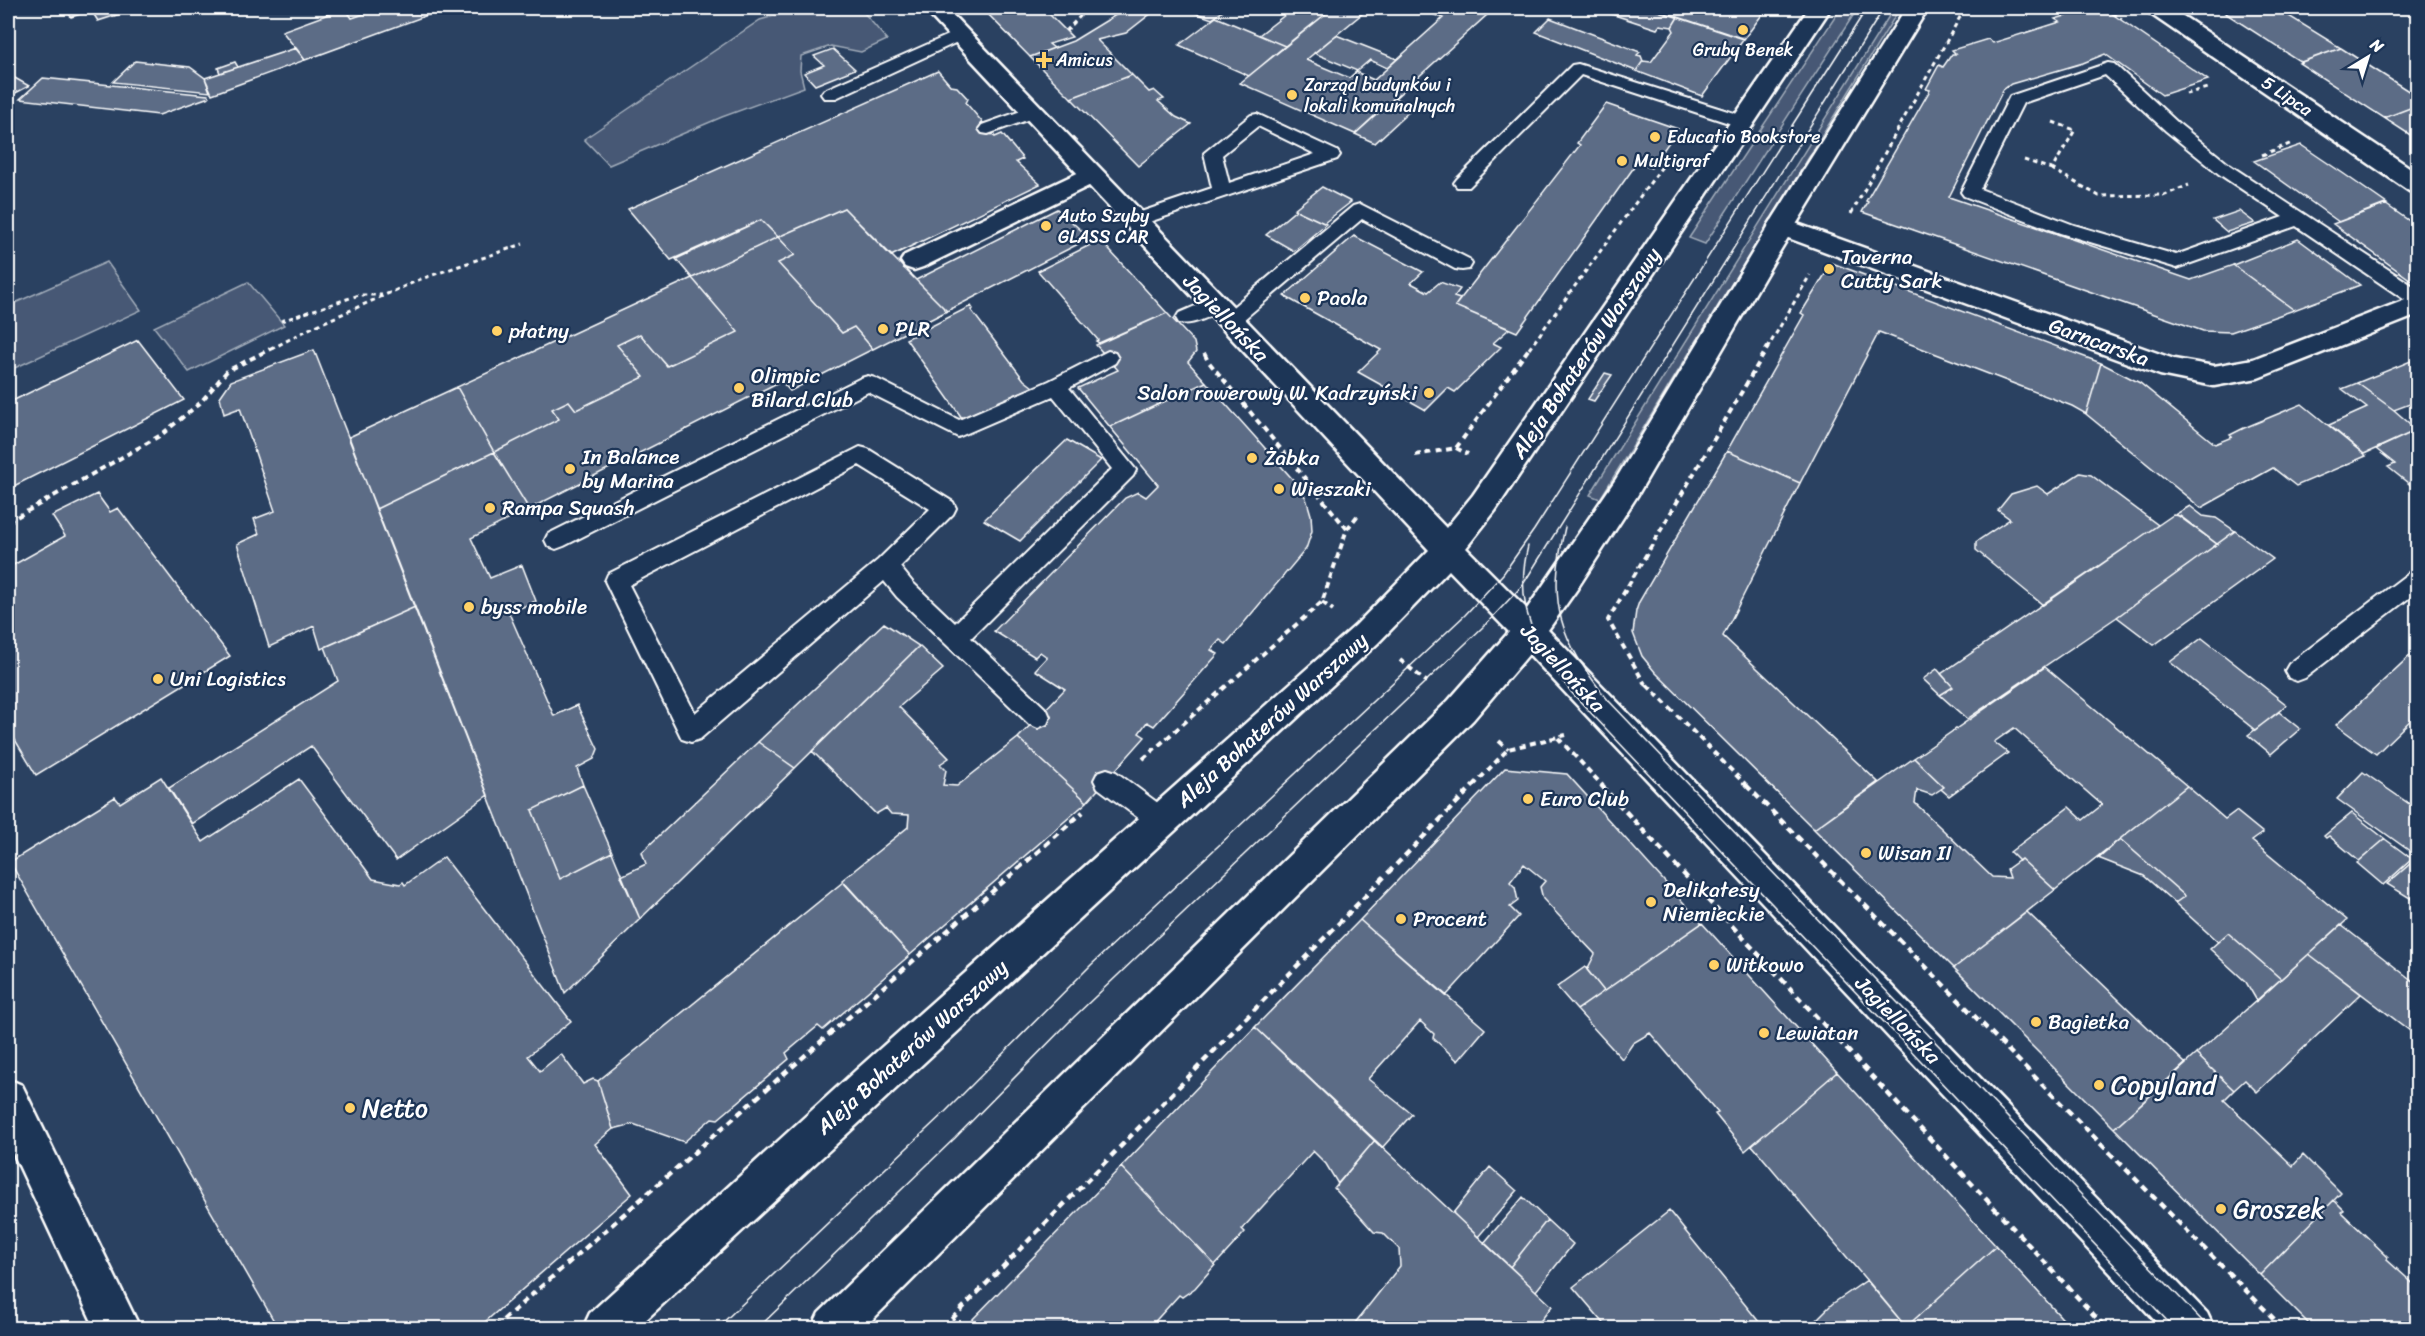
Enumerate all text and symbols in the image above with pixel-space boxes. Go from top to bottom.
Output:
marker: Gruby Benek [1736,23,1750,37]
north arrow [2338,27,2398,87]
text: N [2363,30,2391,61]
place label: Gruby Benek [1693,34,1794,66]
place label: Amicus [1055,44,1113,76]
marker: Amicus [1037,53,1051,67]
street label: 5 Lipca [2255,67,2320,126]
place label: Zarząd budynków i lokali komunalnych [1304,69,1455,122]
marker: Zarząd budynków i lokali komunalnych [1285,88,1299,102]
place label: Educatio Bookstore [1667,121,1820,153]
marker: Educatio Bookstore [1648,130,1662,144]
place label: Multigraf [1634,145,1712,177]
marker: Multigraf [1615,154,1629,168]
place label: Auto Szyby GLASS CAR [1057,200,1150,253]
marker: Auto Szyby GLASS CAR [1039,219,1053,233]
place label: Taverna Cutty Sark [1841,238,1943,300]
street label: Aleja Bohaterów Warszawy [1500,239,1671,468]
marker: Taverna Cutty Sark [1822,262,1836,276]
street label: Jagiellońska [1173,264,1279,372]
place label: Paola [1317,279,1368,317]
marker: Paola [1298,291,1312,305]
street label: Garncarska [2043,306,2155,378]
place label: PLR [895,310,930,348]
place label: płatny [508,312,569,350]
marker: PLR [876,322,890,336]
marker: płatny [490,324,504,338]
place label: Olimpic Bilard Club [751,357,853,419]
place label: Salon rowerowy W. Kadrzyński [1137,374,1418,412]
marker: Olimpic Bilard Club [732,381,746,395]
marker: Salon rowerowy W. Kadrzyński [1422,386,1436,400]
place label: In Balance by Marina [581,438,679,500]
place label: Żabka [1264,439,1320,477]
marker: Żabka [1245,451,1259,465]
marker: In Balance by Marina [563,462,577,476]
place label: Wieszaki [1291,470,1372,508]
marker: Wieszaki [1272,482,1286,496]
place label: Rampa Squash [502,489,634,527]
marker: Rampa Squash [483,501,497,515]
place label: byss mobile [481,588,587,626]
marker: byss mobile [462,600,476,614]
street label: Jagiellońska [1510,613,1615,722]
street label: Aleja Bohaterów Warszawy [1166,623,1377,818]
place label: Uni Logistics [170,660,286,698]
marker: Uni Logistics [151,672,165,686]
place label: Euro Club [1540,780,1629,818]
marker: Euro Club [1521,792,1535,806]
place label: Wisan II [1878,834,1952,872]
marker: Wisan II [1859,846,1873,860]
place label: Delikatesy Niemieckie [1663,871,1764,933]
marker: Delikatesy Niemieckie [1644,895,1658,909]
place label: Procent [1413,900,1487,938]
marker: Procent [1394,912,1408,926]
place label: Witkowo [1726,946,1804,984]
street label: Aleja Bohaterów Warszawy [806,950,1017,1145]
marker: Witkowo [1707,958,1721,972]
street label: Jagiellońska [1845,966,1951,1074]
place label: Bagietka [2048,1003,2130,1041]
place label: Lewiatan [1776,1014,1858,1052]
marker: Bagietka [2029,1015,2043,1029]
marker: Lewiatan [1757,1026,1771,1040]
place label: Copyland [2111,1062,2218,1108]
marker: Copyland [2092,1078,2106,1092]
place label: Netto [362,1085,428,1131]
marker: Netto [343,1101,357,1115]
place label: Groszek [2233,1186,2325,1232]
marker: Groszek [2214,1202,2228,1216]

